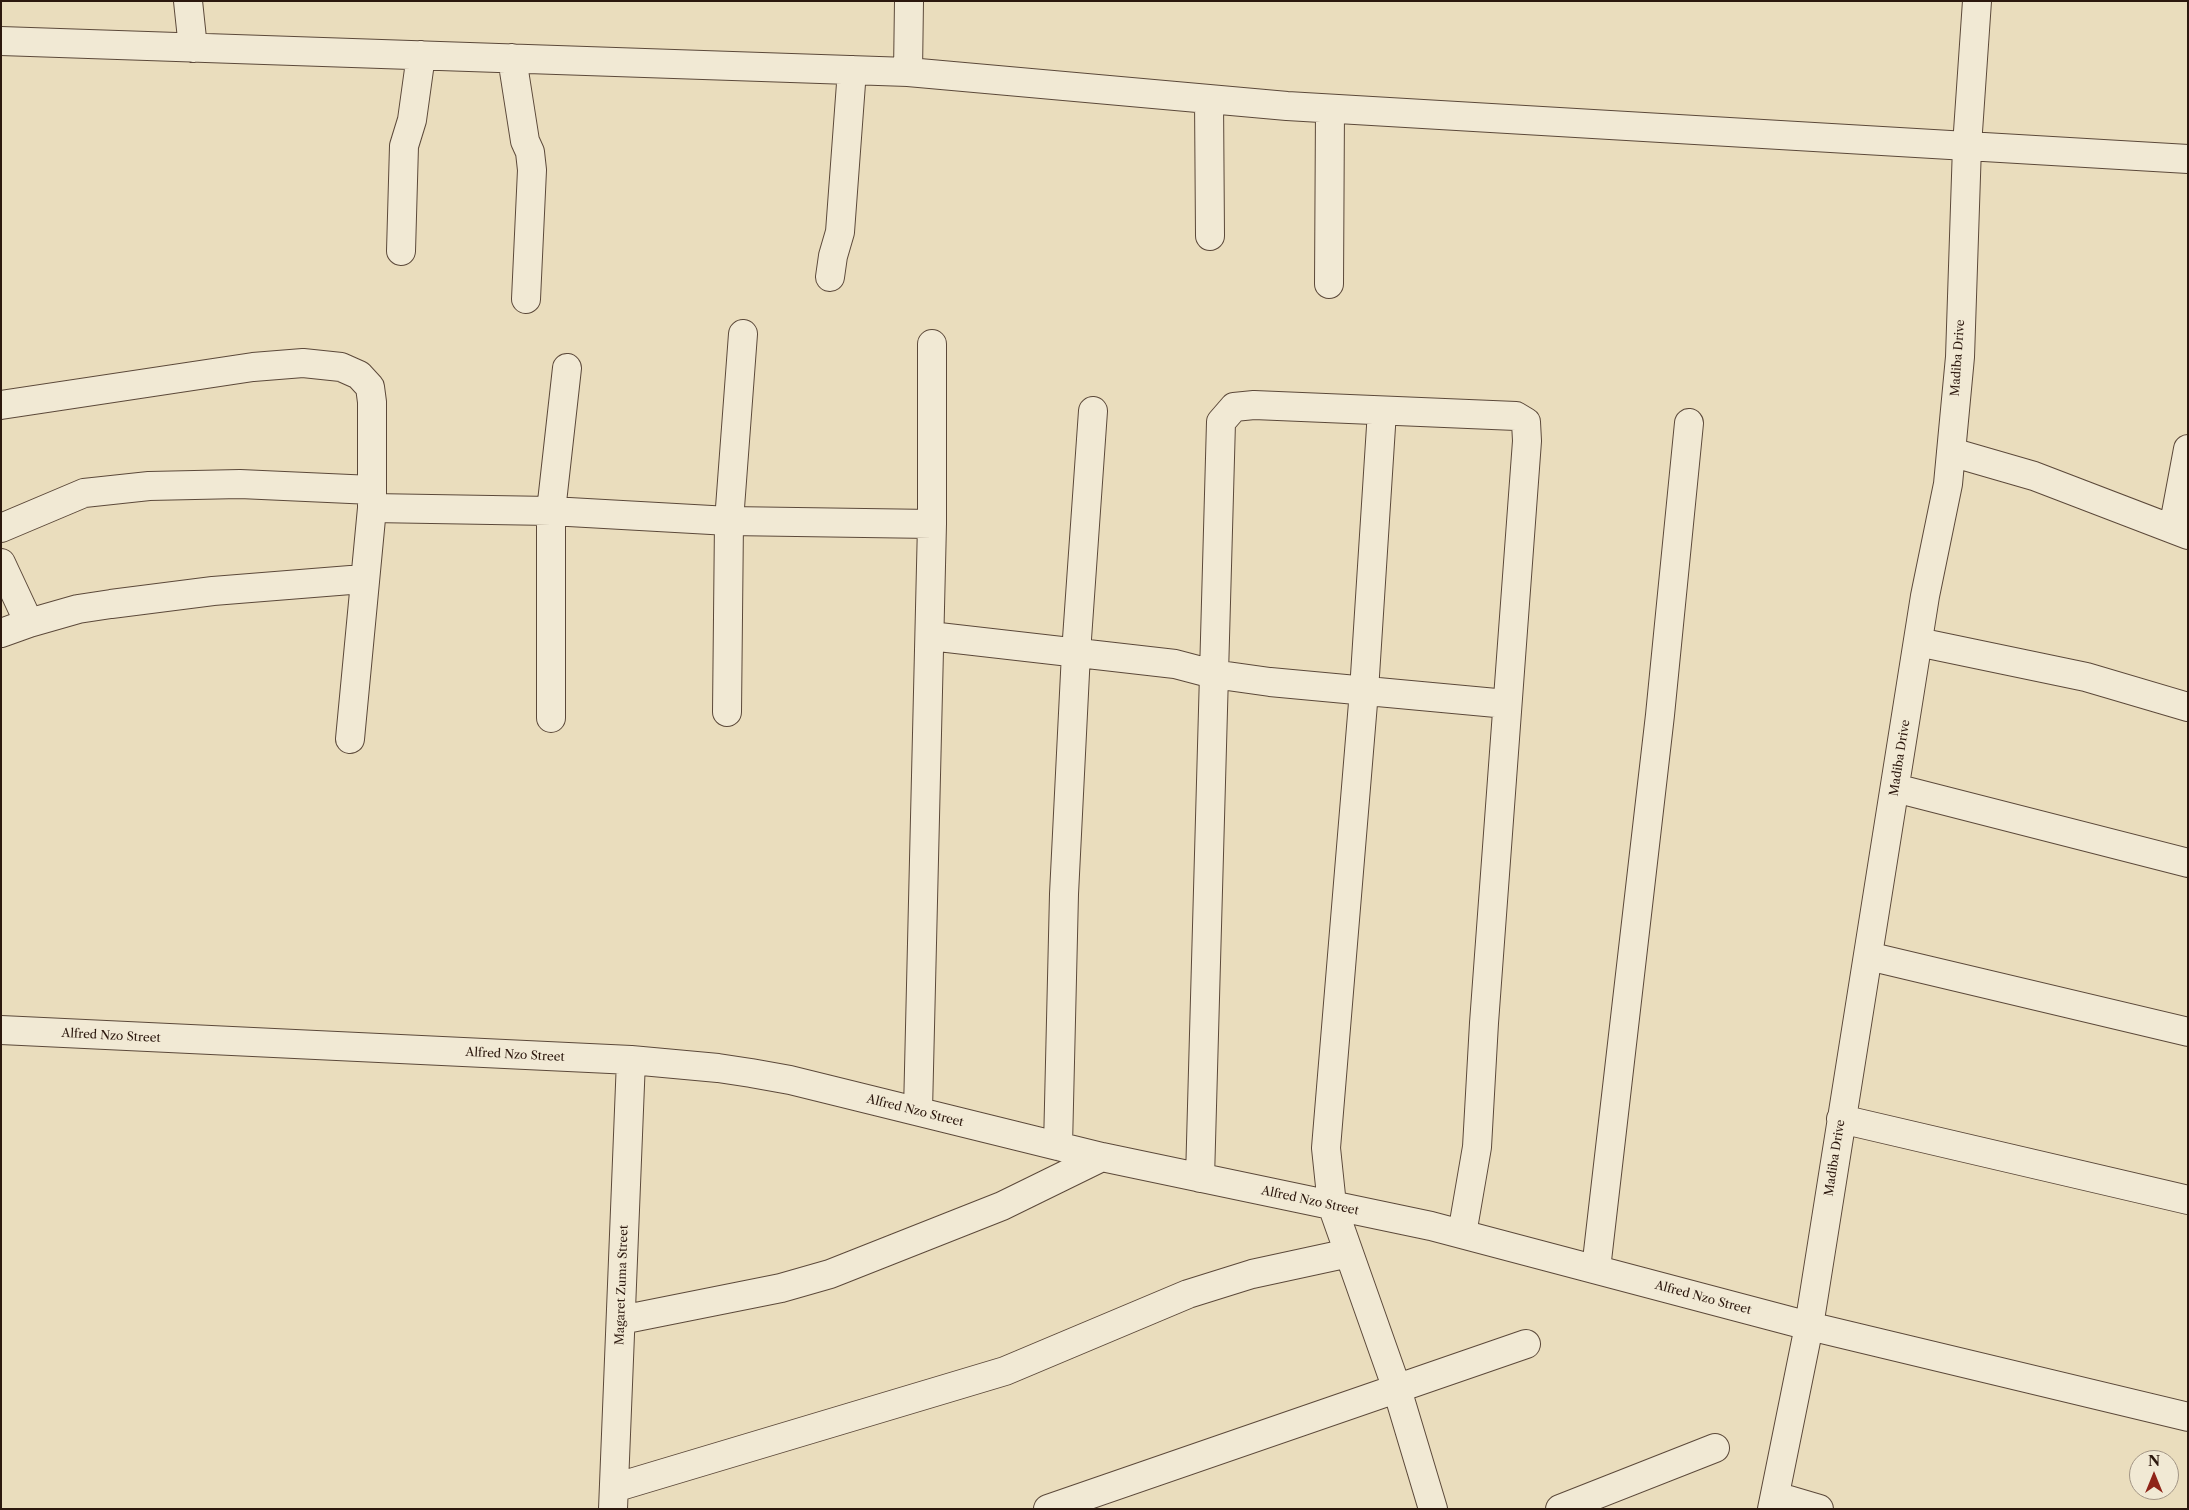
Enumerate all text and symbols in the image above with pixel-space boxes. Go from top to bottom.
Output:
street label: Madiba Drive [1948,319,1968,397]
street label: Madiba Drive [1887,719,1913,797]
street label: Alfred Nzo Street [61,1026,161,1046]
street label: Alfred Nzo Street [465,1045,565,1065]
street label: Alfred Nzo Street [865,1092,965,1130]
street label: Madiba Drive [1822,1119,1848,1197]
street label: Alfred Nzo Street [1260,1184,1360,1218]
street label: Magaret Zuma Street [613,1225,631,1345]
street label: Alfred Nzo Street [1653,1278,1753,1318]
north arrow [2129,1450,2179,1500]
text: N [2148,1452,2160,1470]

